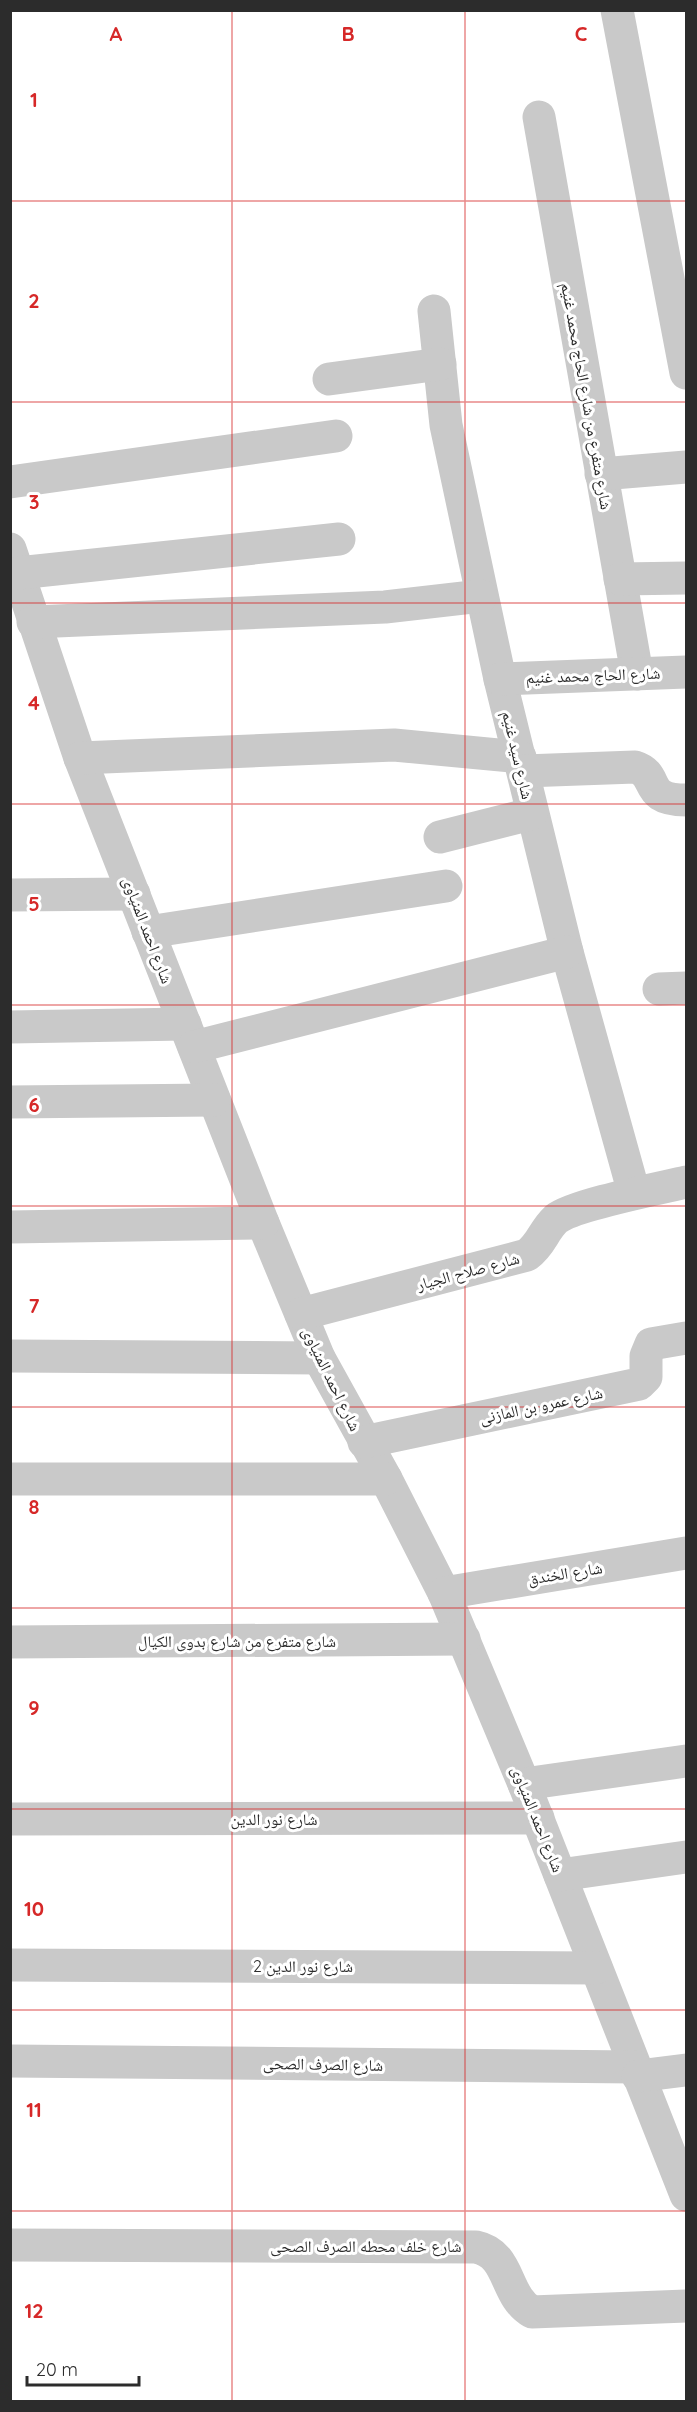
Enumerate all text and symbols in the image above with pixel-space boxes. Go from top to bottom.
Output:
text: A [110,21,123,46]
text: B [341,21,355,46]
text: C [575,21,588,46]
text: 1 [30,87,38,112]
street label: شارع متفرع من شارع الحاج محمد غنيم [556,281,617,511]
text: 2 [28,288,40,313]
text: 3 [29,489,39,514]
street label: شارع الحاج محمد غنيم [525,663,661,688]
text: 4 [28,690,40,715]
street label: شارع سيد غنيم [497,709,538,801]
street label: شارع احمد المنياوى [117,874,178,987]
text: 5 [28,891,40,916]
text: 6 [28,1092,40,1117]
street label: شارع صلاح الجيار [413,1248,522,1296]
text: 7 [29,1293,40,1318]
street label: شارع احمد المنياوى [297,1324,366,1435]
street label: شارع عمرو بن المازنى [478,1382,605,1429]
text: 8 [29,1494,40,1519]
street label: شارع الخندق [526,1557,604,1590]
street label: شارع متفرع من شارع بدوى الكيال [138,1631,336,1652]
text: 9 [28,1695,40,1720]
street label: شارع احمد المنياوى [507,1763,568,1876]
street label: شارع نور الدين [231,1809,317,1830]
text: 10 [24,1896,44,1921]
street label: شارع نور الدين 2 [253,1956,353,1977]
street label: شارع الصرف الصحى [263,2053,383,2076]
text: 11 [26,2097,42,2122]
street label: شارع خلف محطه الصرف الصحى [270,2236,462,2257]
text: 12 [24,2298,44,2323]
scale bar [27,2349,140,2387]
text: 20 m [36,2358,78,2381]

